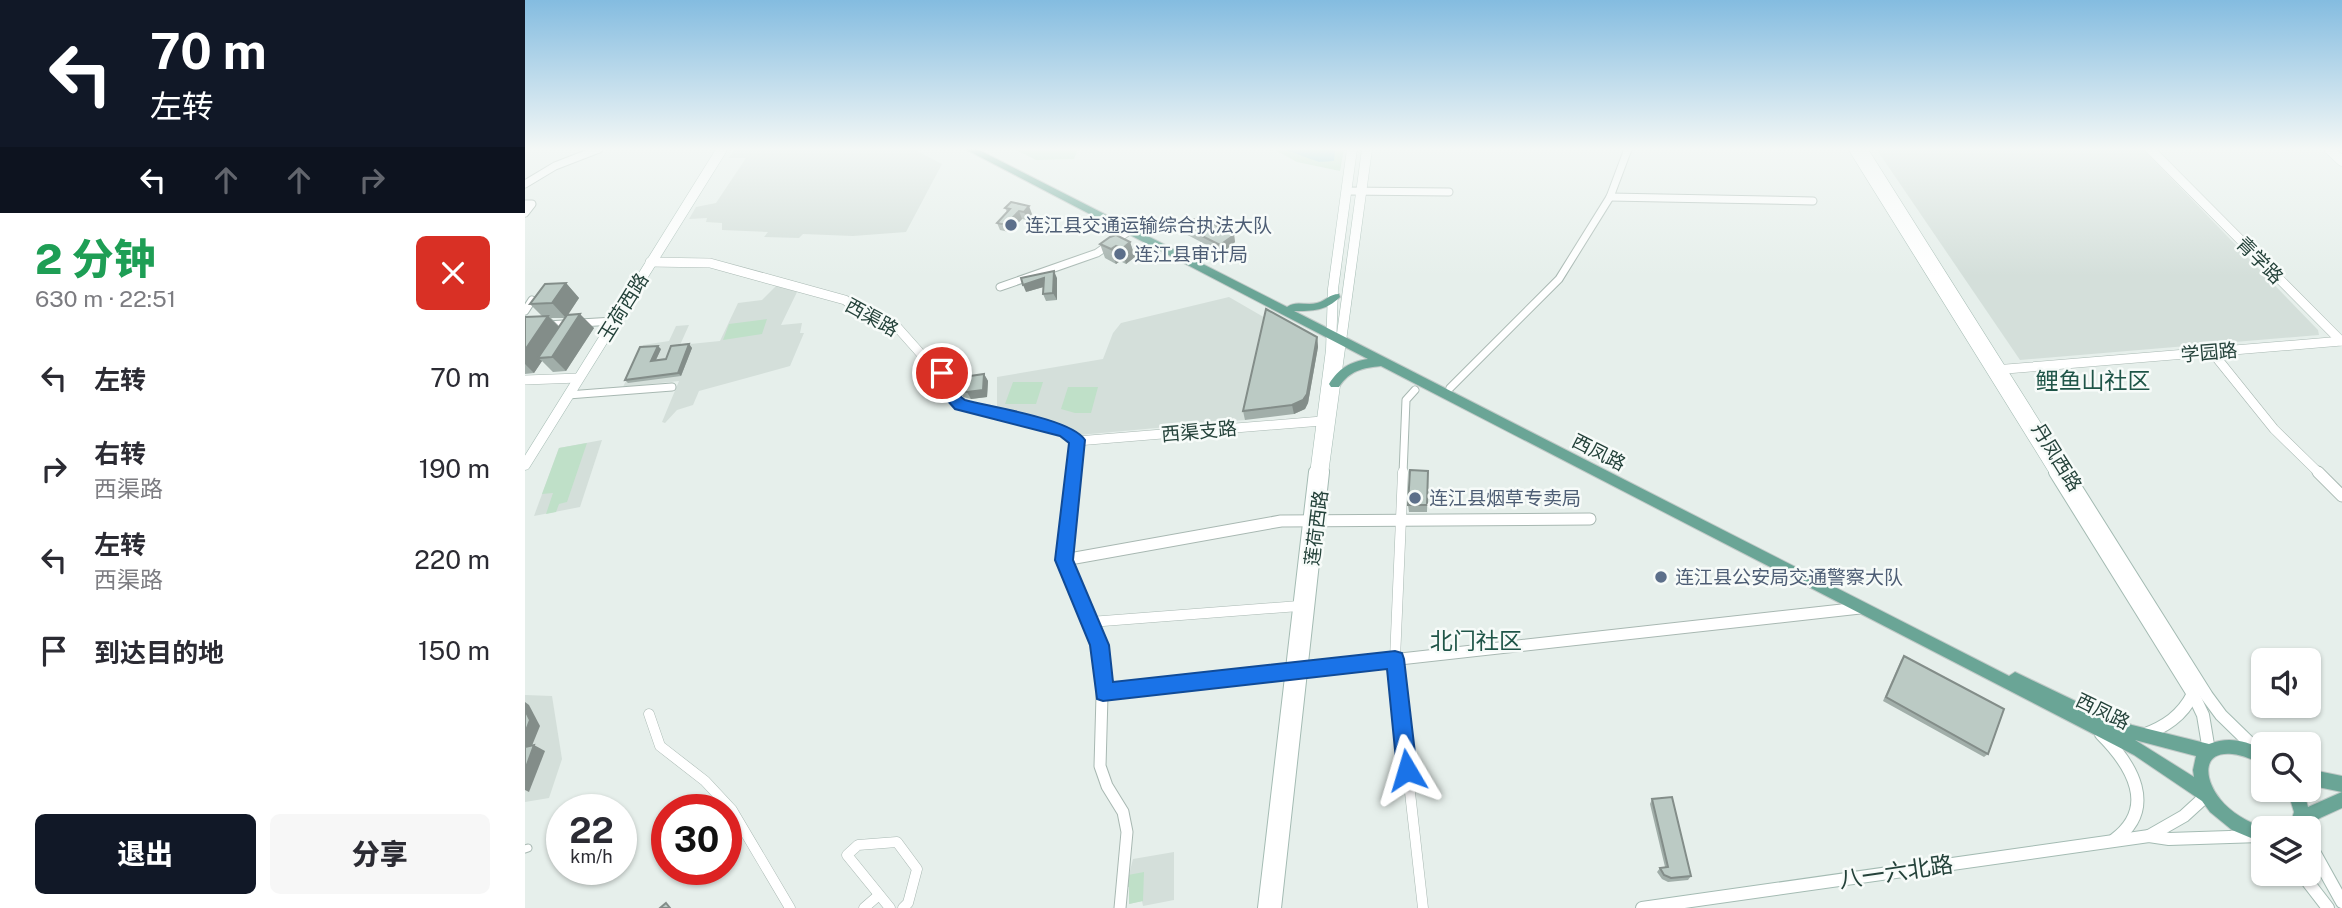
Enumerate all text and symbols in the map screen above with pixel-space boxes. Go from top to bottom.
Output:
text: 70 m [150,22,267,80]
icon: left [35,28,126,119]
text: 左转 [150,88,214,125]
icon: left [134,161,172,199]
icon: ahead [207,161,245,199]
icon: ahead [280,161,318,199]
icon: right [353,161,391,199]
place label: 连江县交通运输综合执法大队 [1025,214,1272,236]
marker: 连江县交通运输综合执法大队 [1003,217,1019,233]
street label: 青学路 [2232,232,2288,288]
text: 2 分钟 [35,234,156,283]
button: close [416,236,490,310]
place label: 连江县审计局 [1134,243,1248,265]
marker: 连江县审计局 [1112,246,1128,262]
street label: 玉荷西路 [594,269,652,345]
text: 630 m · 22:51 [35,285,176,312]
street label: 西渠路 [842,294,902,340]
street label: 学园路 [2180,339,2238,365]
pin [912,343,972,403]
icon: arrive [923,354,961,392]
icon: left [35,359,73,397]
text: 70 m [430,362,490,393]
text: 左转 [94,364,146,395]
district label: 鲤鱼山社区 [2036,367,2151,394]
street label: 西渠支路 [1160,417,1238,445]
street label: 丹凤西路 [2028,419,2086,495]
street label: 西凤路 [1569,429,1629,475]
text: 右转 [94,438,146,469]
icon: right [35,450,73,488]
text: 190 m [419,453,490,484]
text: 西渠路 [94,475,163,502]
place label: 连江县烟草专卖局 [1429,487,1581,509]
street label: 莲荷西路 [1300,489,1332,567]
marker: 连江县烟草专卖局 [1407,490,1423,506]
text: 左转 [94,529,146,560]
icon: left [35,541,73,579]
text: 220 m [414,544,490,575]
text: 西渠路 [94,566,163,593]
place label: 连江县公安局交通警察大队 [1675,566,1903,588]
marker: 连江县公安局交通警察大队 [1653,569,1669,585]
district label: 北门社区 [1430,627,1522,654]
icon: arrive [35,632,73,670]
text: 150 m [418,635,490,666]
text: 到达目的地 [94,637,224,668]
map controls [2251,648,2321,886]
button: sound [2251,648,2321,718]
street label: 西凤路 [2073,689,2133,733]
button: search [2251,732,2321,802]
position arrow [1370,733,1444,807]
speed limit sign: 30 [651,794,742,885]
text: 22 [569,810,614,851]
button: 退出 [35,814,256,894]
button: 分享 [270,814,490,894]
button: layers [2251,816,2321,886]
text: km/h [570,846,613,867]
street label: 八一六北路 [1837,850,1955,893]

